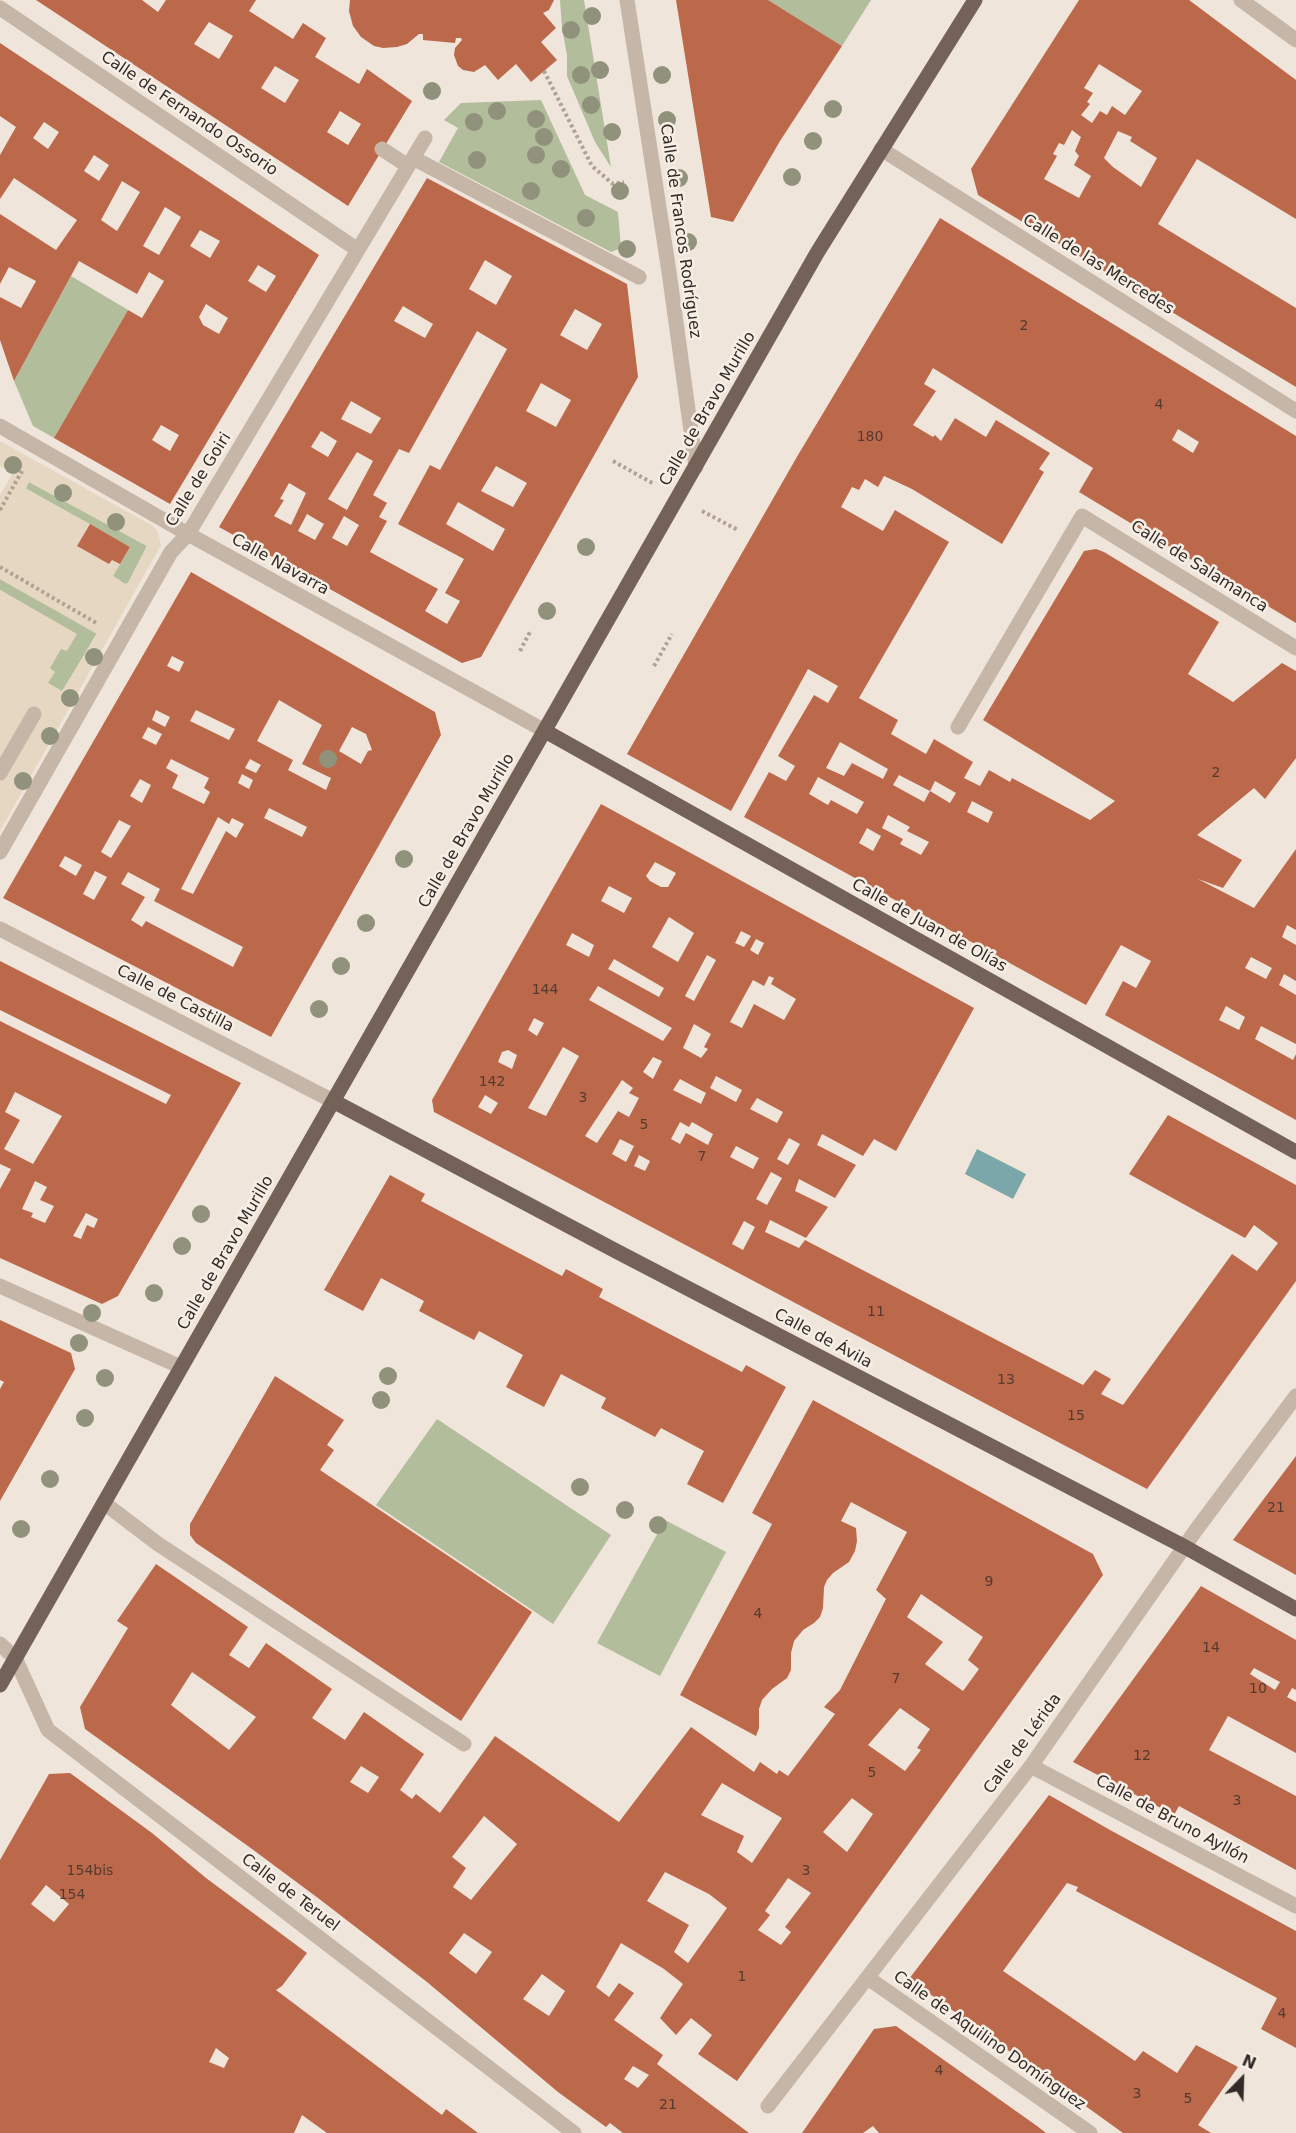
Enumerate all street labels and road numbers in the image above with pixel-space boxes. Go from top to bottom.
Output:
street label: Calle de Fernando Ossorio [97,48,281,180]
street label: Calle de Francos Rodríguez [655,123,705,339]
street label: Calle de las Mercedes [1019,211,1177,319]
street label: Calle de Bravo Murillo [656,328,760,490]
street label: Calle de Goiri [162,429,236,531]
street label: Calle de Salamanca [1127,517,1271,617]
street label: Calle Navarra [228,530,332,600]
street label: Calle de Bravo Murillo [415,750,519,912]
street label: Calle de Juan de Olías [848,875,1010,977]
street label: Calle de Castilla [113,961,237,1037]
street label: Calle de Bravo Murillo [174,1172,278,1334]
street label: Calle de Ávila [771,1305,875,1373]
street label: Calle de Lérida [980,1690,1066,1798]
street label: Calle de Bruno Ayllón [1092,1771,1252,1869]
street label: Calle de Teruel [237,1850,343,1936]
street label: Calle de Aquilino Domínguez [889,1967,1089,2115]

